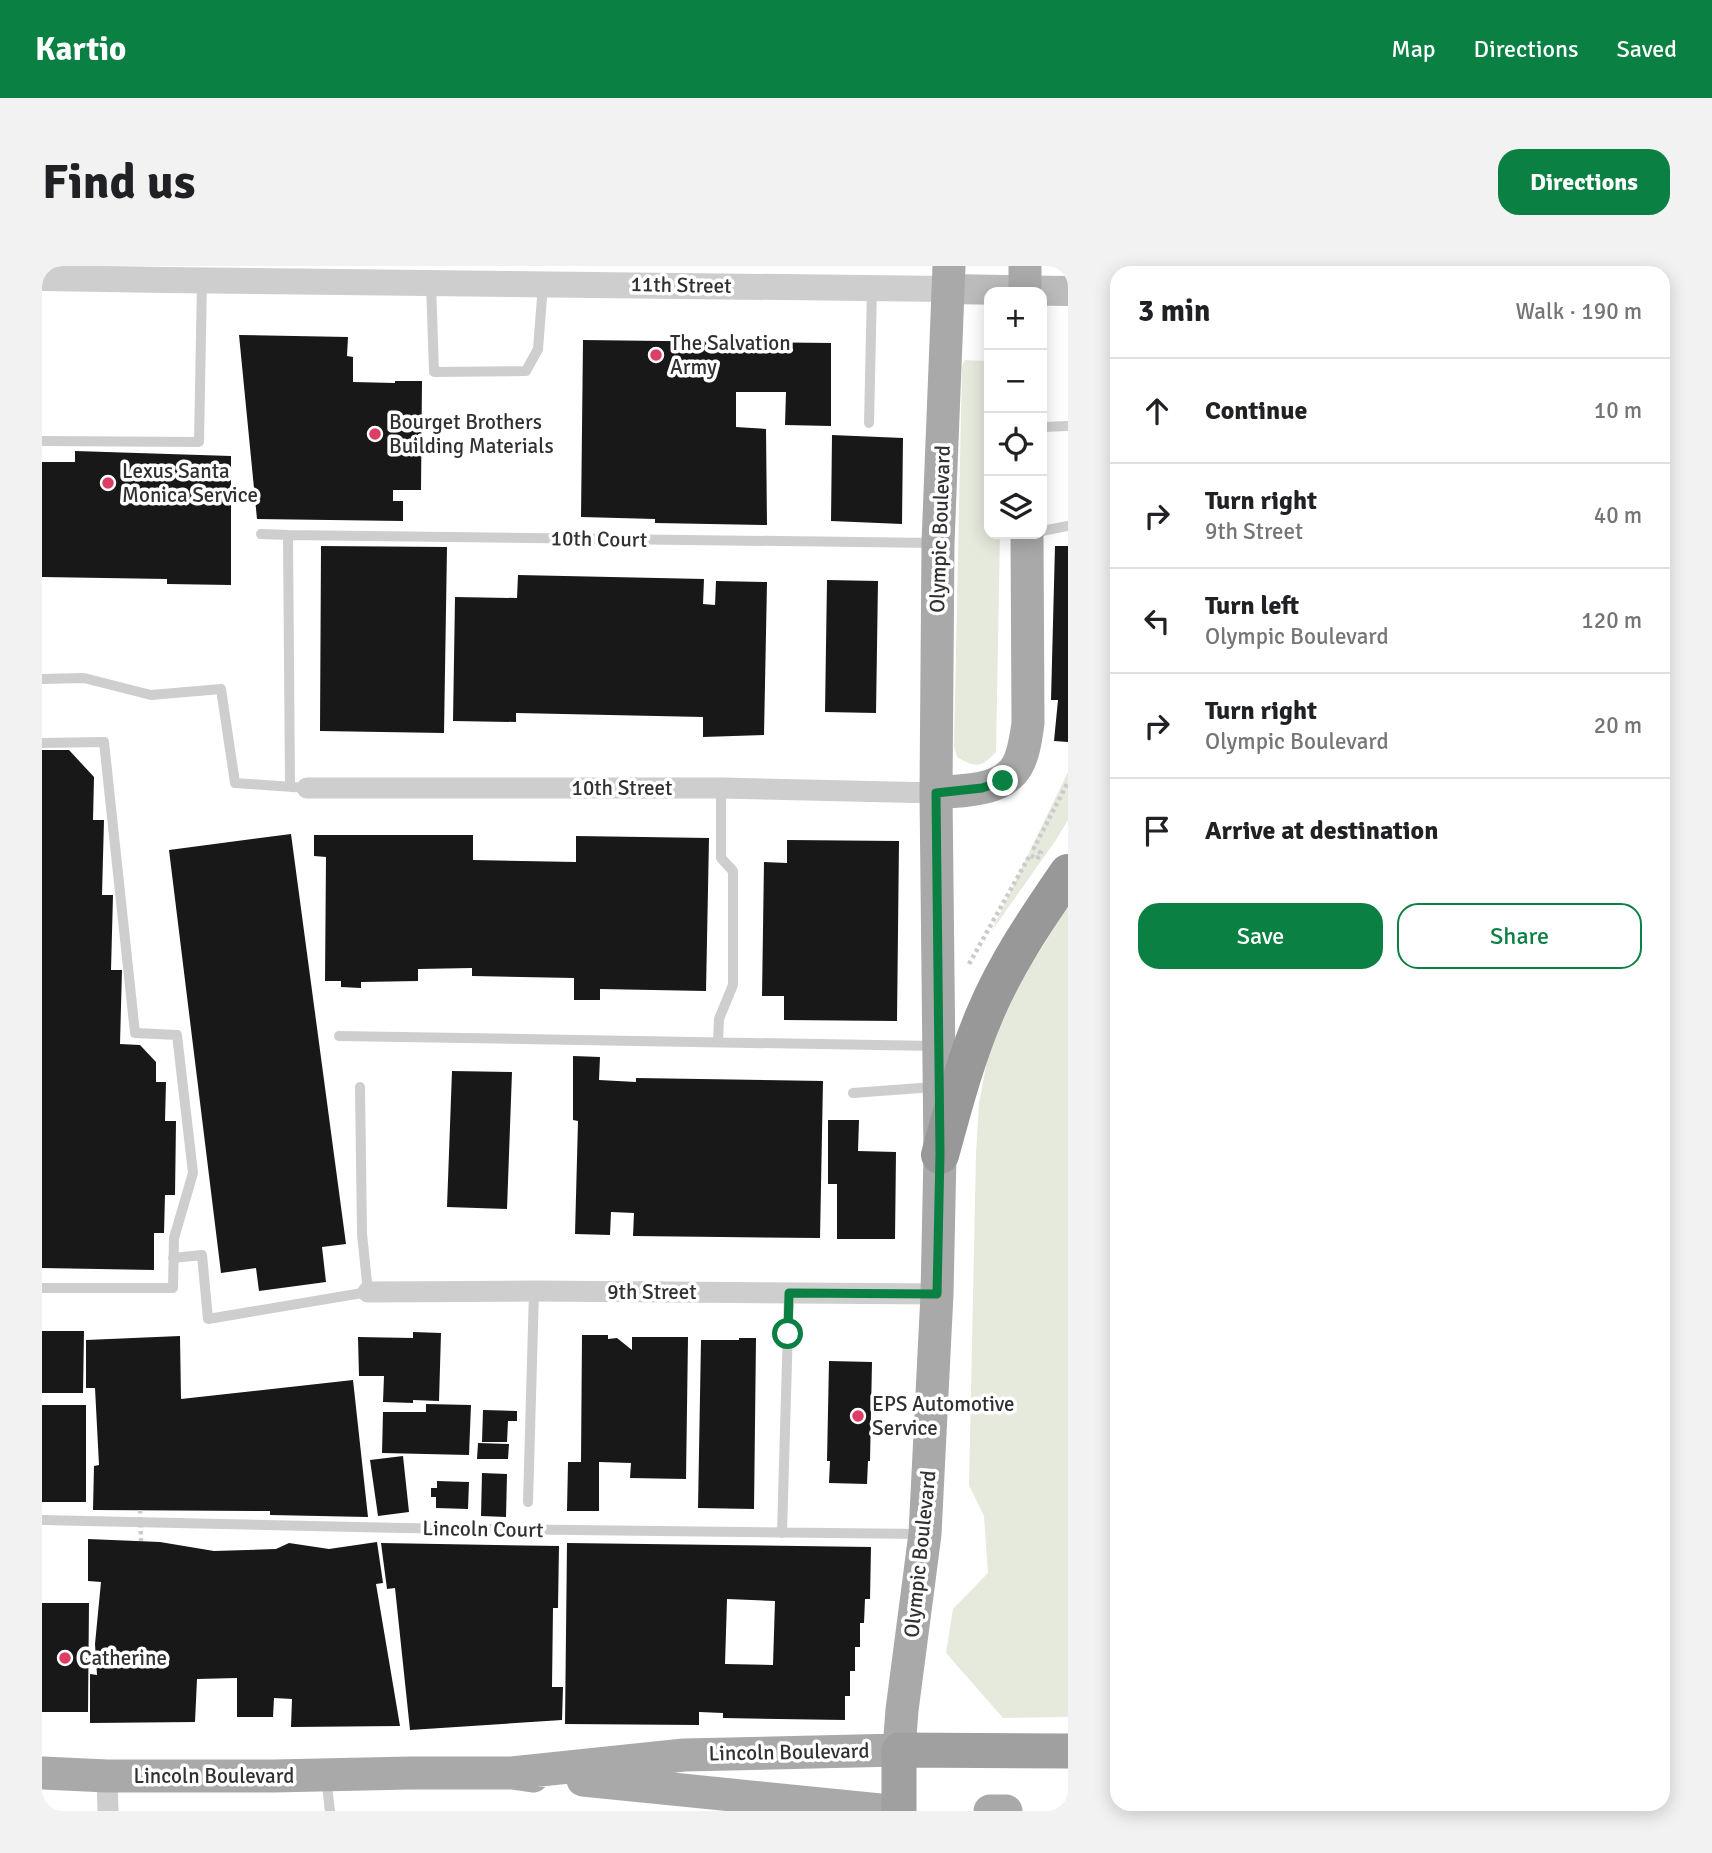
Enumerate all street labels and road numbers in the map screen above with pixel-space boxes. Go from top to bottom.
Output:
street label: 11th Street [630,271,732,299]
street label: Olympic Boulevard [924,445,956,613]
street label: 10th Court [551,525,647,553]
street label: 10th Street [572,775,672,801]
street label: 9th Street [607,1279,697,1305]
street label: Olympic Boulevard [898,1469,942,1639]
street label: Lincoln Court [422,1515,544,1543]
street label: Lincoln Boulevard [708,1738,870,1766]
street label: Lincoln Boulevard [134,1763,294,1789]

